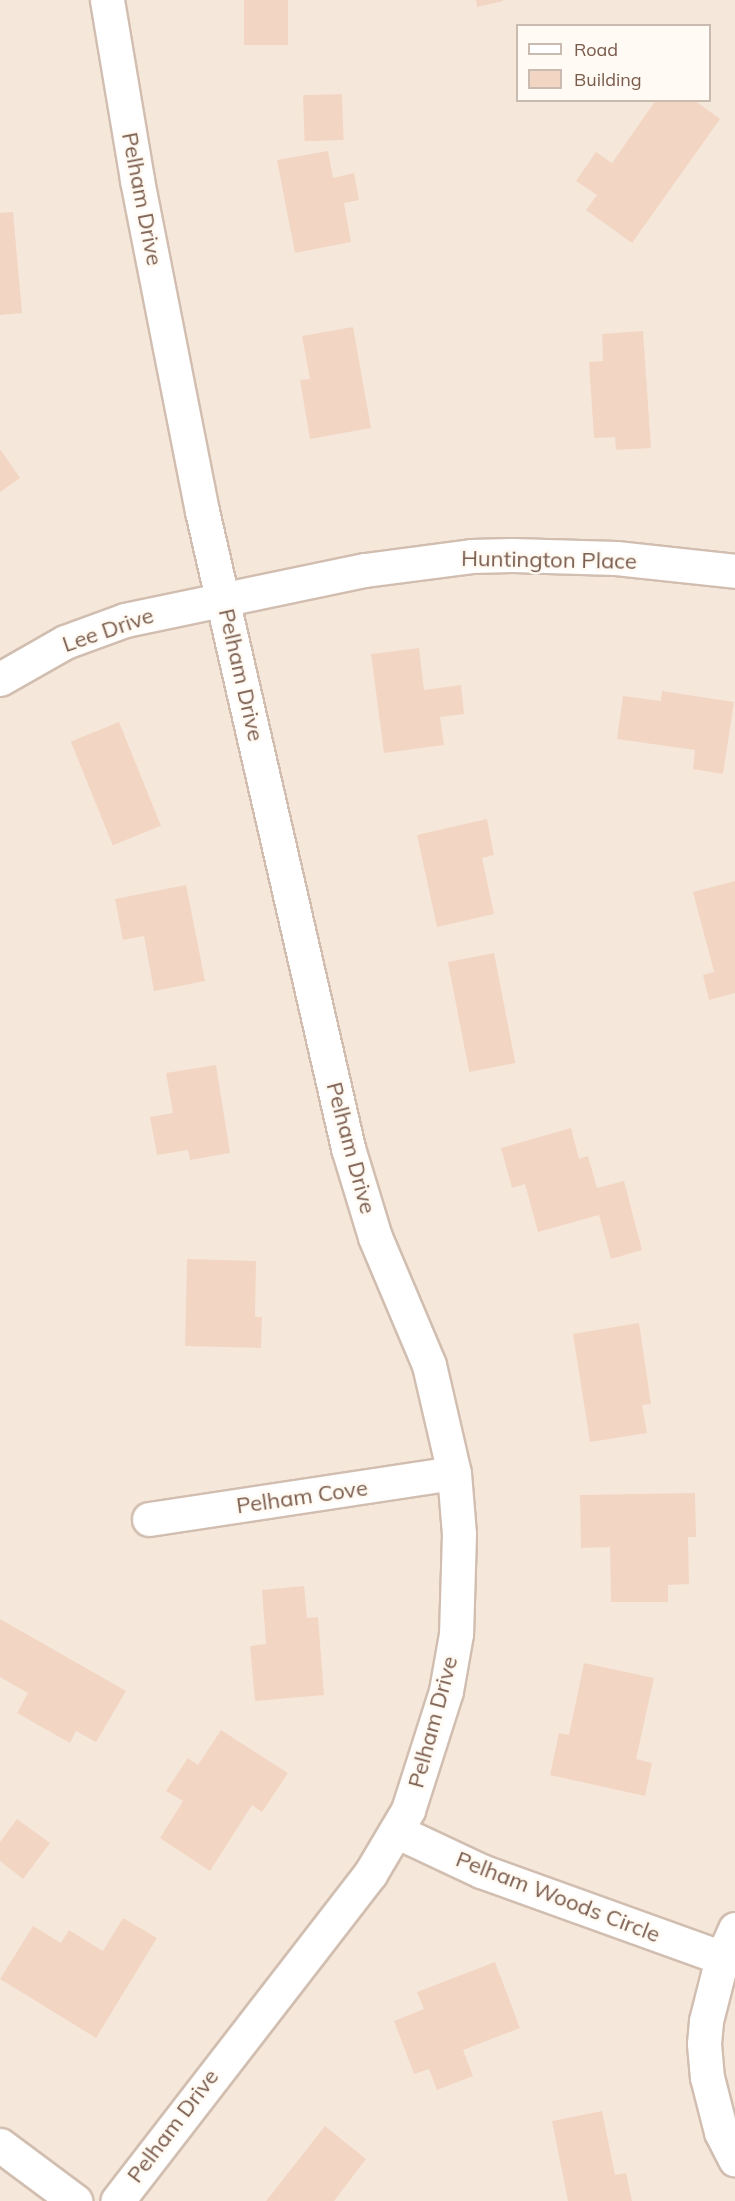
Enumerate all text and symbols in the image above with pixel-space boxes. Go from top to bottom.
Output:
legend [516,24,711,102]
text: Road [574,38,618,61]
text: Building [574,68,642,91]
street label: Pelham Drive [116,130,168,268]
street label: Huntington Place [461,545,637,575]
street label: Lee Drive [59,602,157,658]
street label: Pelham Drive [213,606,269,744]
street label: Pelham Drive [321,1079,381,1217]
street label: Pelham Cove [235,1475,369,1519]
street label: Pelham Drive [403,1653,463,1791]
street label: Pelham Woods Circle [452,1846,664,1948]
street label: Pelham Drive [122,2064,224,2188]

